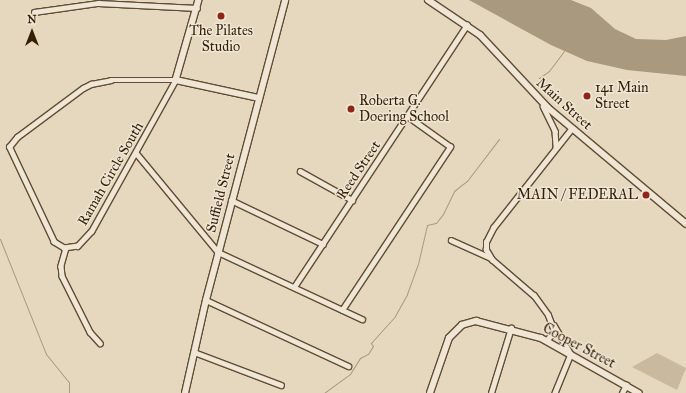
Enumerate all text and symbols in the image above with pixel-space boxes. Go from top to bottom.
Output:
marker: The Pilates Studio [216,11,226,21]
north arrow [12,12,52,52]
text: N [27,13,37,26]
place label: The Pilates Studio [189,23,253,56]
street label: Main Street [533,74,595,134]
place label: 141 Main Street [595,80,649,112]
marker: 141 Main Street [582,91,592,101]
place label: Roberta G. Doering School [359,93,449,126]
marker: Roberta G. Doering School [346,104,356,114]
street label: Ramah Circle South [75,119,147,229]
street label: Reed Street [334,138,384,202]
street label: Suffield Street [203,152,239,234]
place label: MAIN / FEDERAL [517,187,638,203]
marker: MAIN / FEDERAL [641,190,651,200]
street label: Cooper Street [540,320,618,372]

